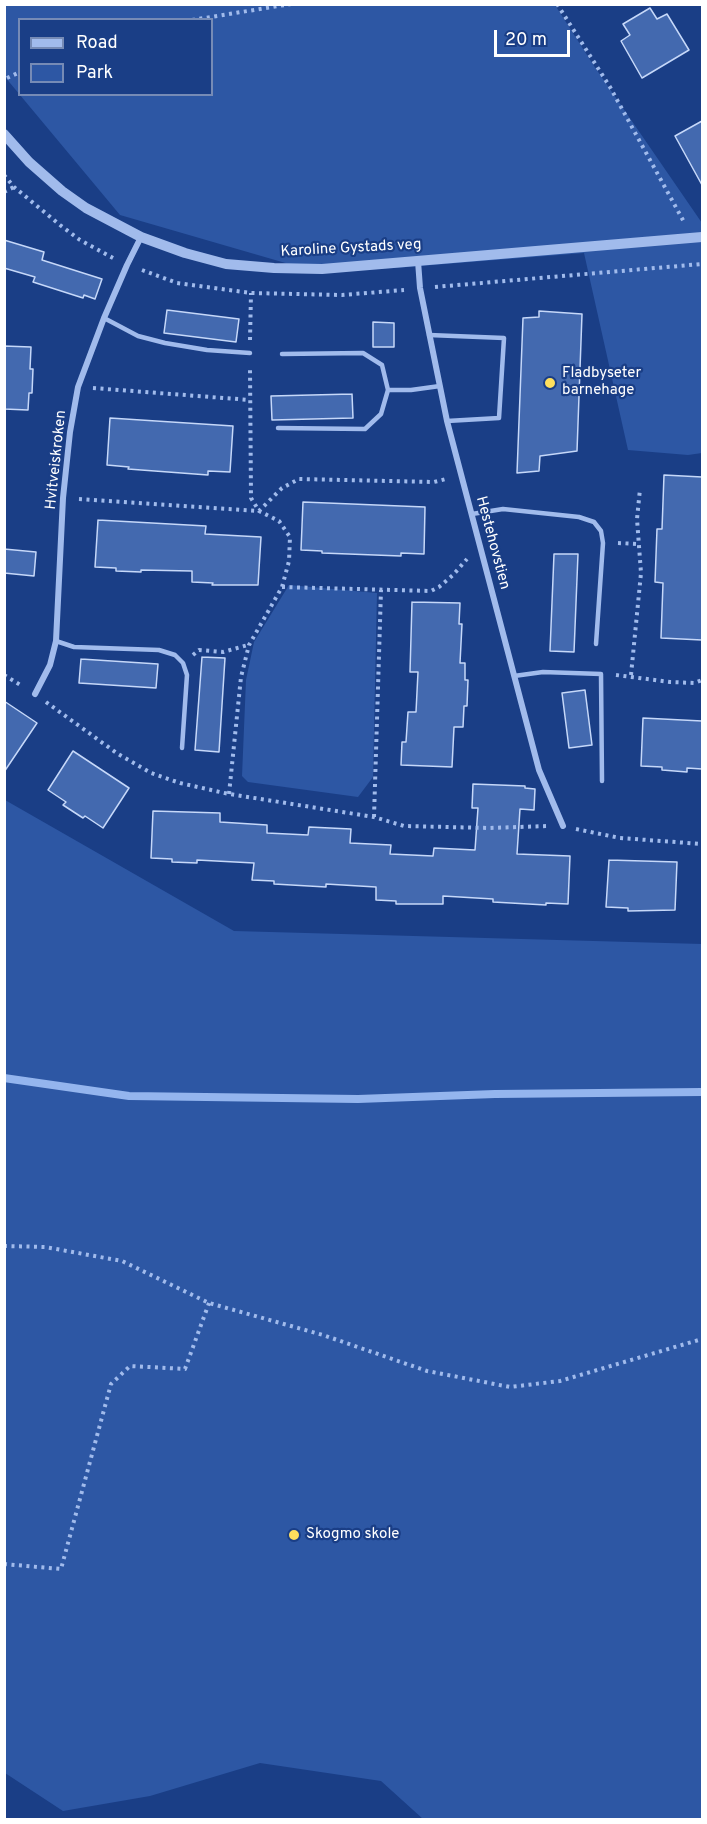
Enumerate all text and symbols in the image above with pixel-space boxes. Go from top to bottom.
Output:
legend [18,18,213,96]
scale bar [497,18,574,56]
text: 20 m [505,29,547,52]
text: Road [76,32,118,55]
text: Park [76,62,113,85]
street label: Karoline Gystads veg [280,236,422,262]
place label: Fladbyseter barnehage [562,365,641,400]
marker: Fladbyseter barnehage [543,376,557,390]
street label: Hvitveiskroken [43,409,71,511]
street label: Hestehovstien [471,494,513,592]
place label: Skogmo skole [306,1526,399,1544]
marker: Skogmo skole [287,1528,301,1542]

